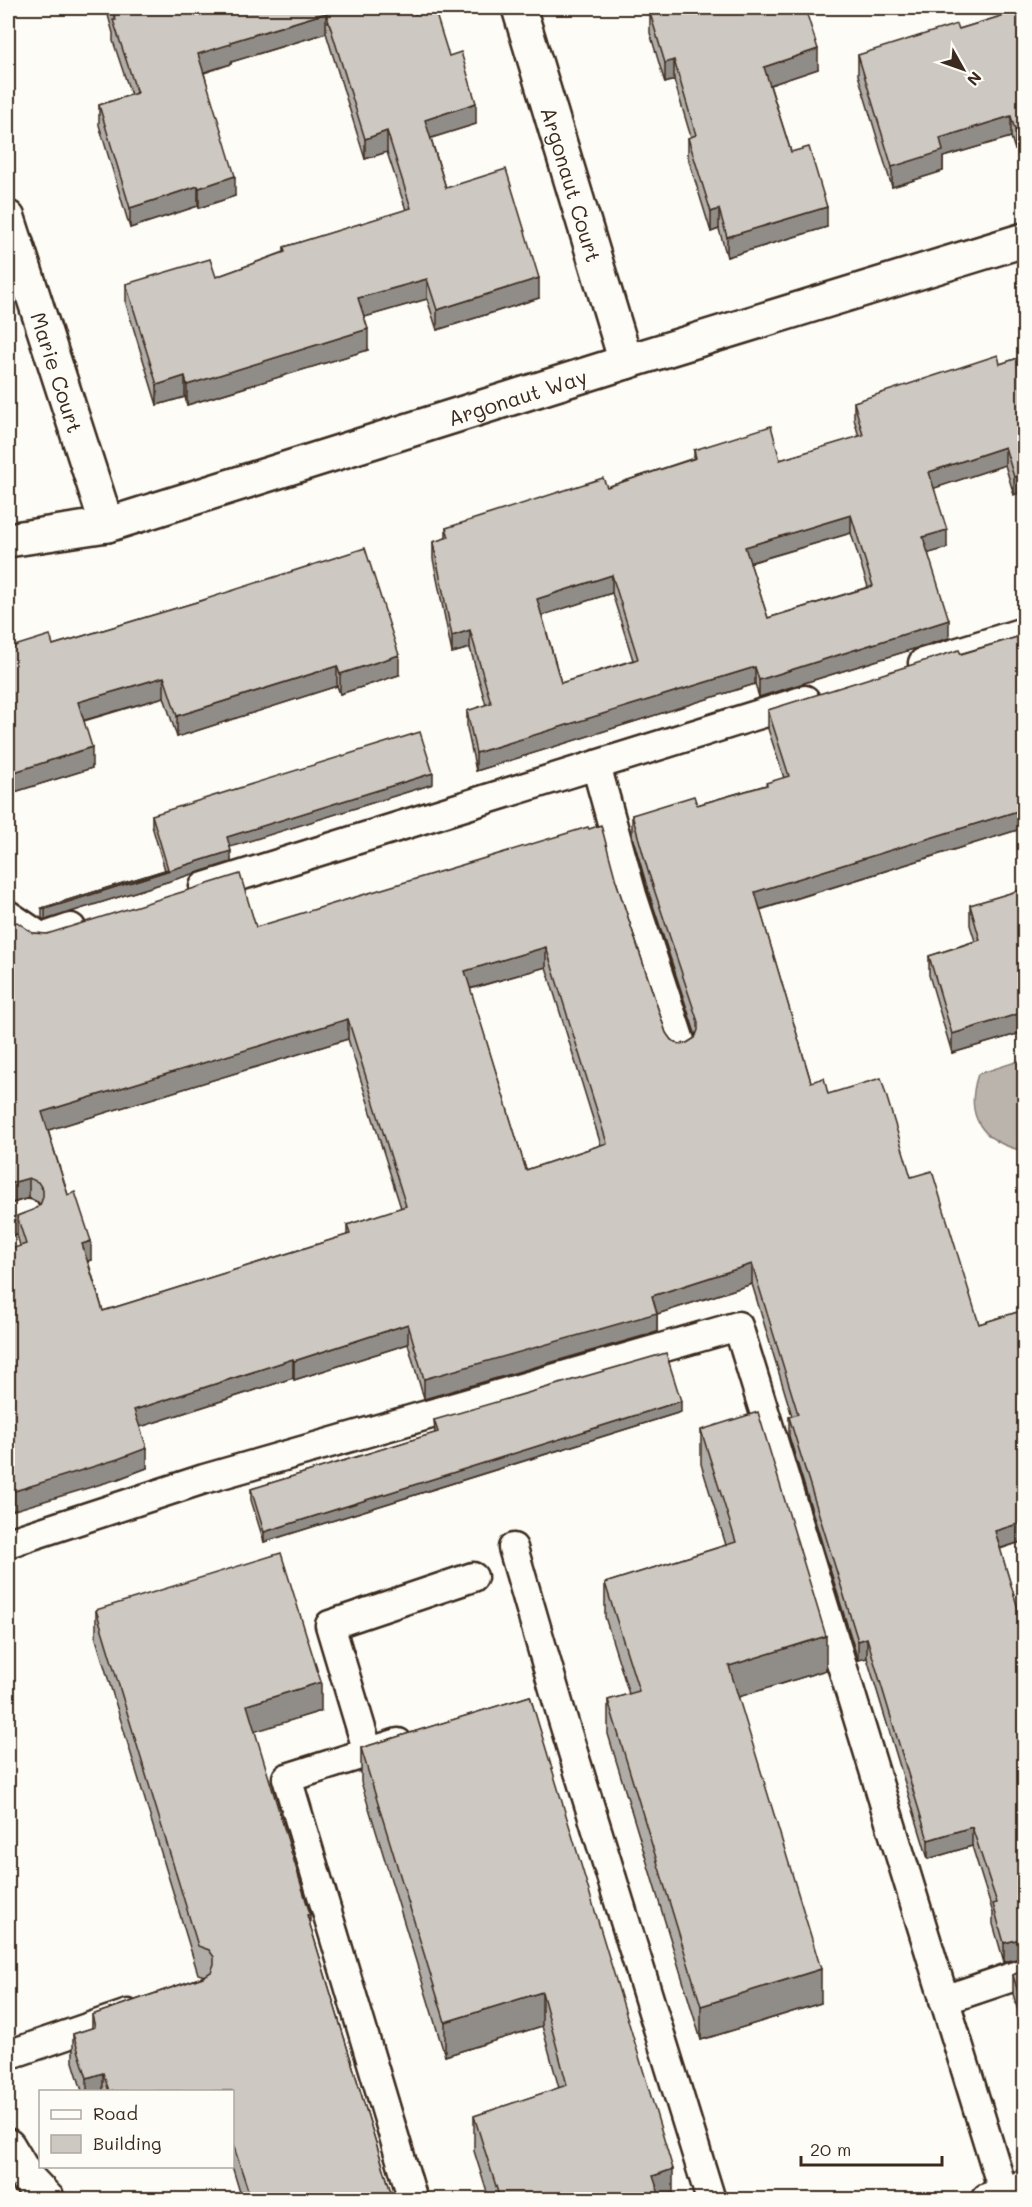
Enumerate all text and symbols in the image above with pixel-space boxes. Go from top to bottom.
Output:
north arrow [933,39,993,99]
text: N [963,68,987,90]
street label: Argonaut Court [536,103,608,265]
street label: Marie Court [26,308,90,436]
street label: Argonaut Way [444,362,590,431]
legend [39,2090,234,2168]
text: Road [93,2101,138,2125]
scale bar [801,2129,942,2167]
text: Building [93,2131,161,2155]
text: 20 m [810,2137,851,2161]

